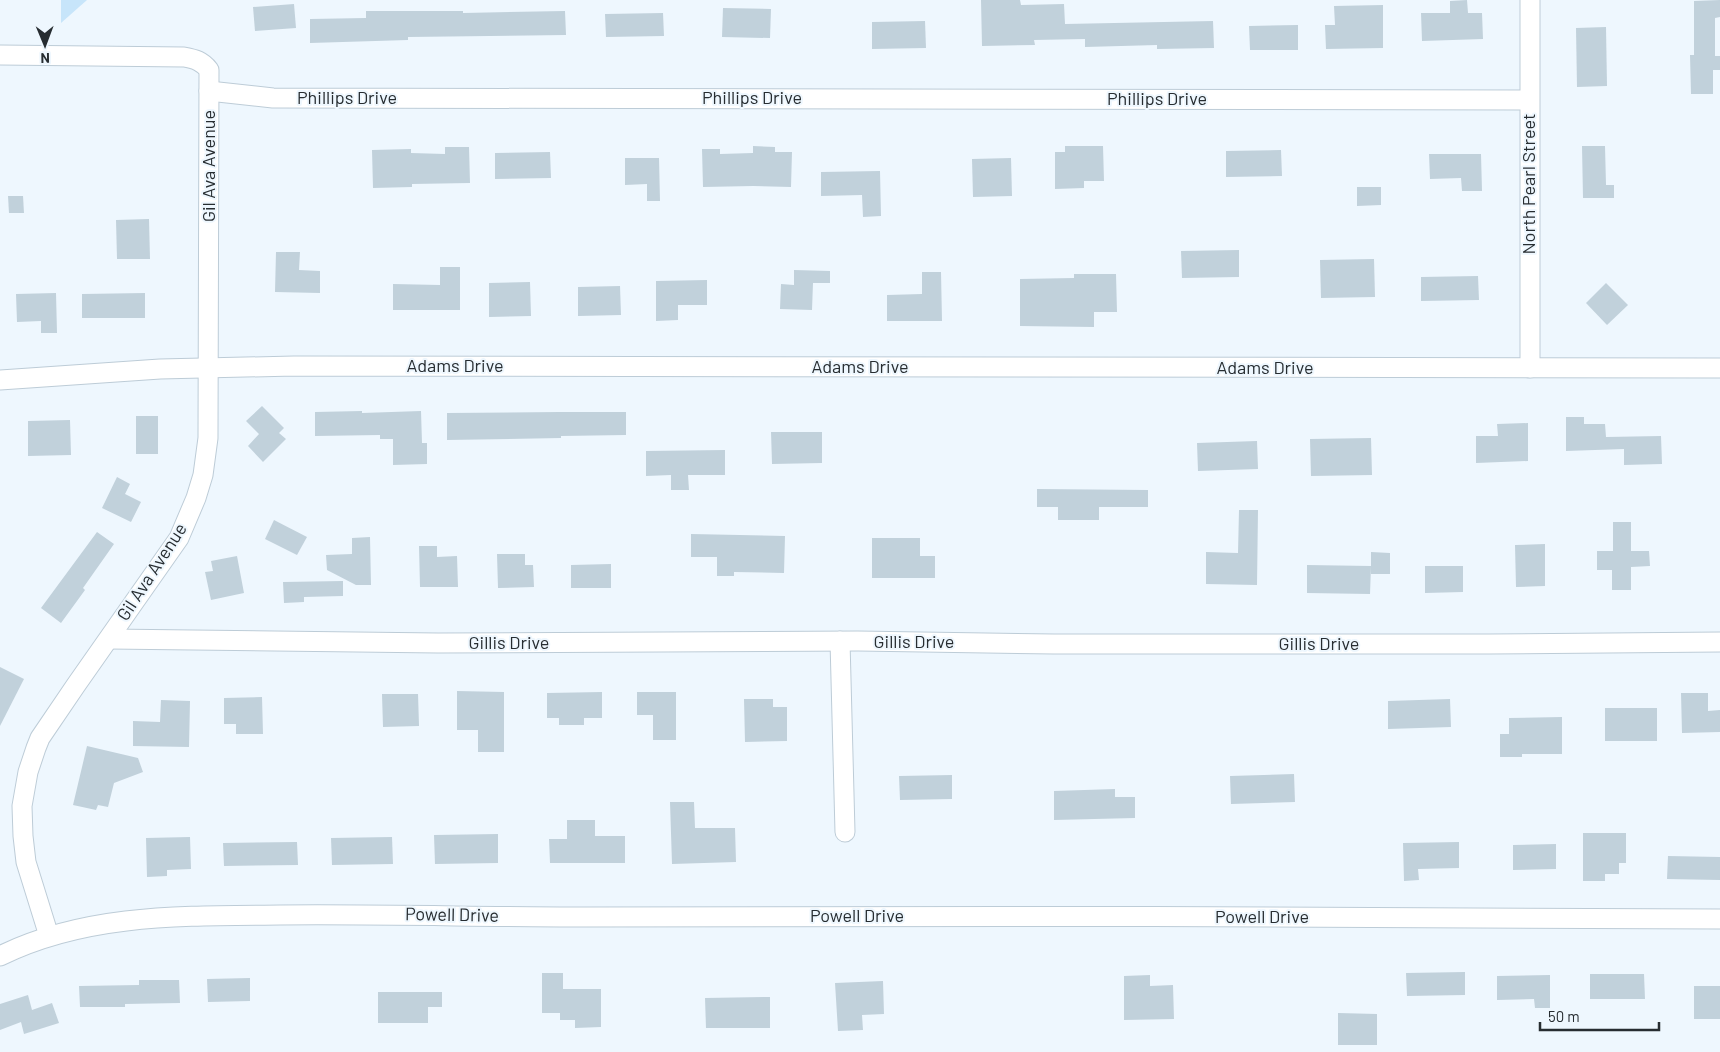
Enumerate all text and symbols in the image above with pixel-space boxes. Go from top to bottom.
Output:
north arrow [20,20,70,70]
text: N [40,50,50,67]
street label: Phillips Drive [297,86,397,108]
street label: Phillips Drive [702,86,802,108]
street label: Phillips Drive [1107,87,1207,109]
street label: Gil Ava Avenue [197,110,219,222]
street label: North Pearl Street [1517,113,1539,255]
street label: Adams Drive [407,354,503,376]
street label: Adams Drive [812,355,908,377]
street label: Adams Drive [1217,356,1313,378]
street label: Gil Ava Avenue [111,518,191,624]
street label: Gillis Drive [874,630,954,652]
street label: Gillis Drive [469,631,549,653]
street label: Gillis Drive [1279,632,1359,654]
street label: Powell Drive [405,902,499,926]
street label: Powell Drive [810,904,904,926]
street label: Powell Drive [1215,905,1309,927]
scale bar [1540,1000,1659,1032]
text: 50 m [1548,1007,1580,1025]

